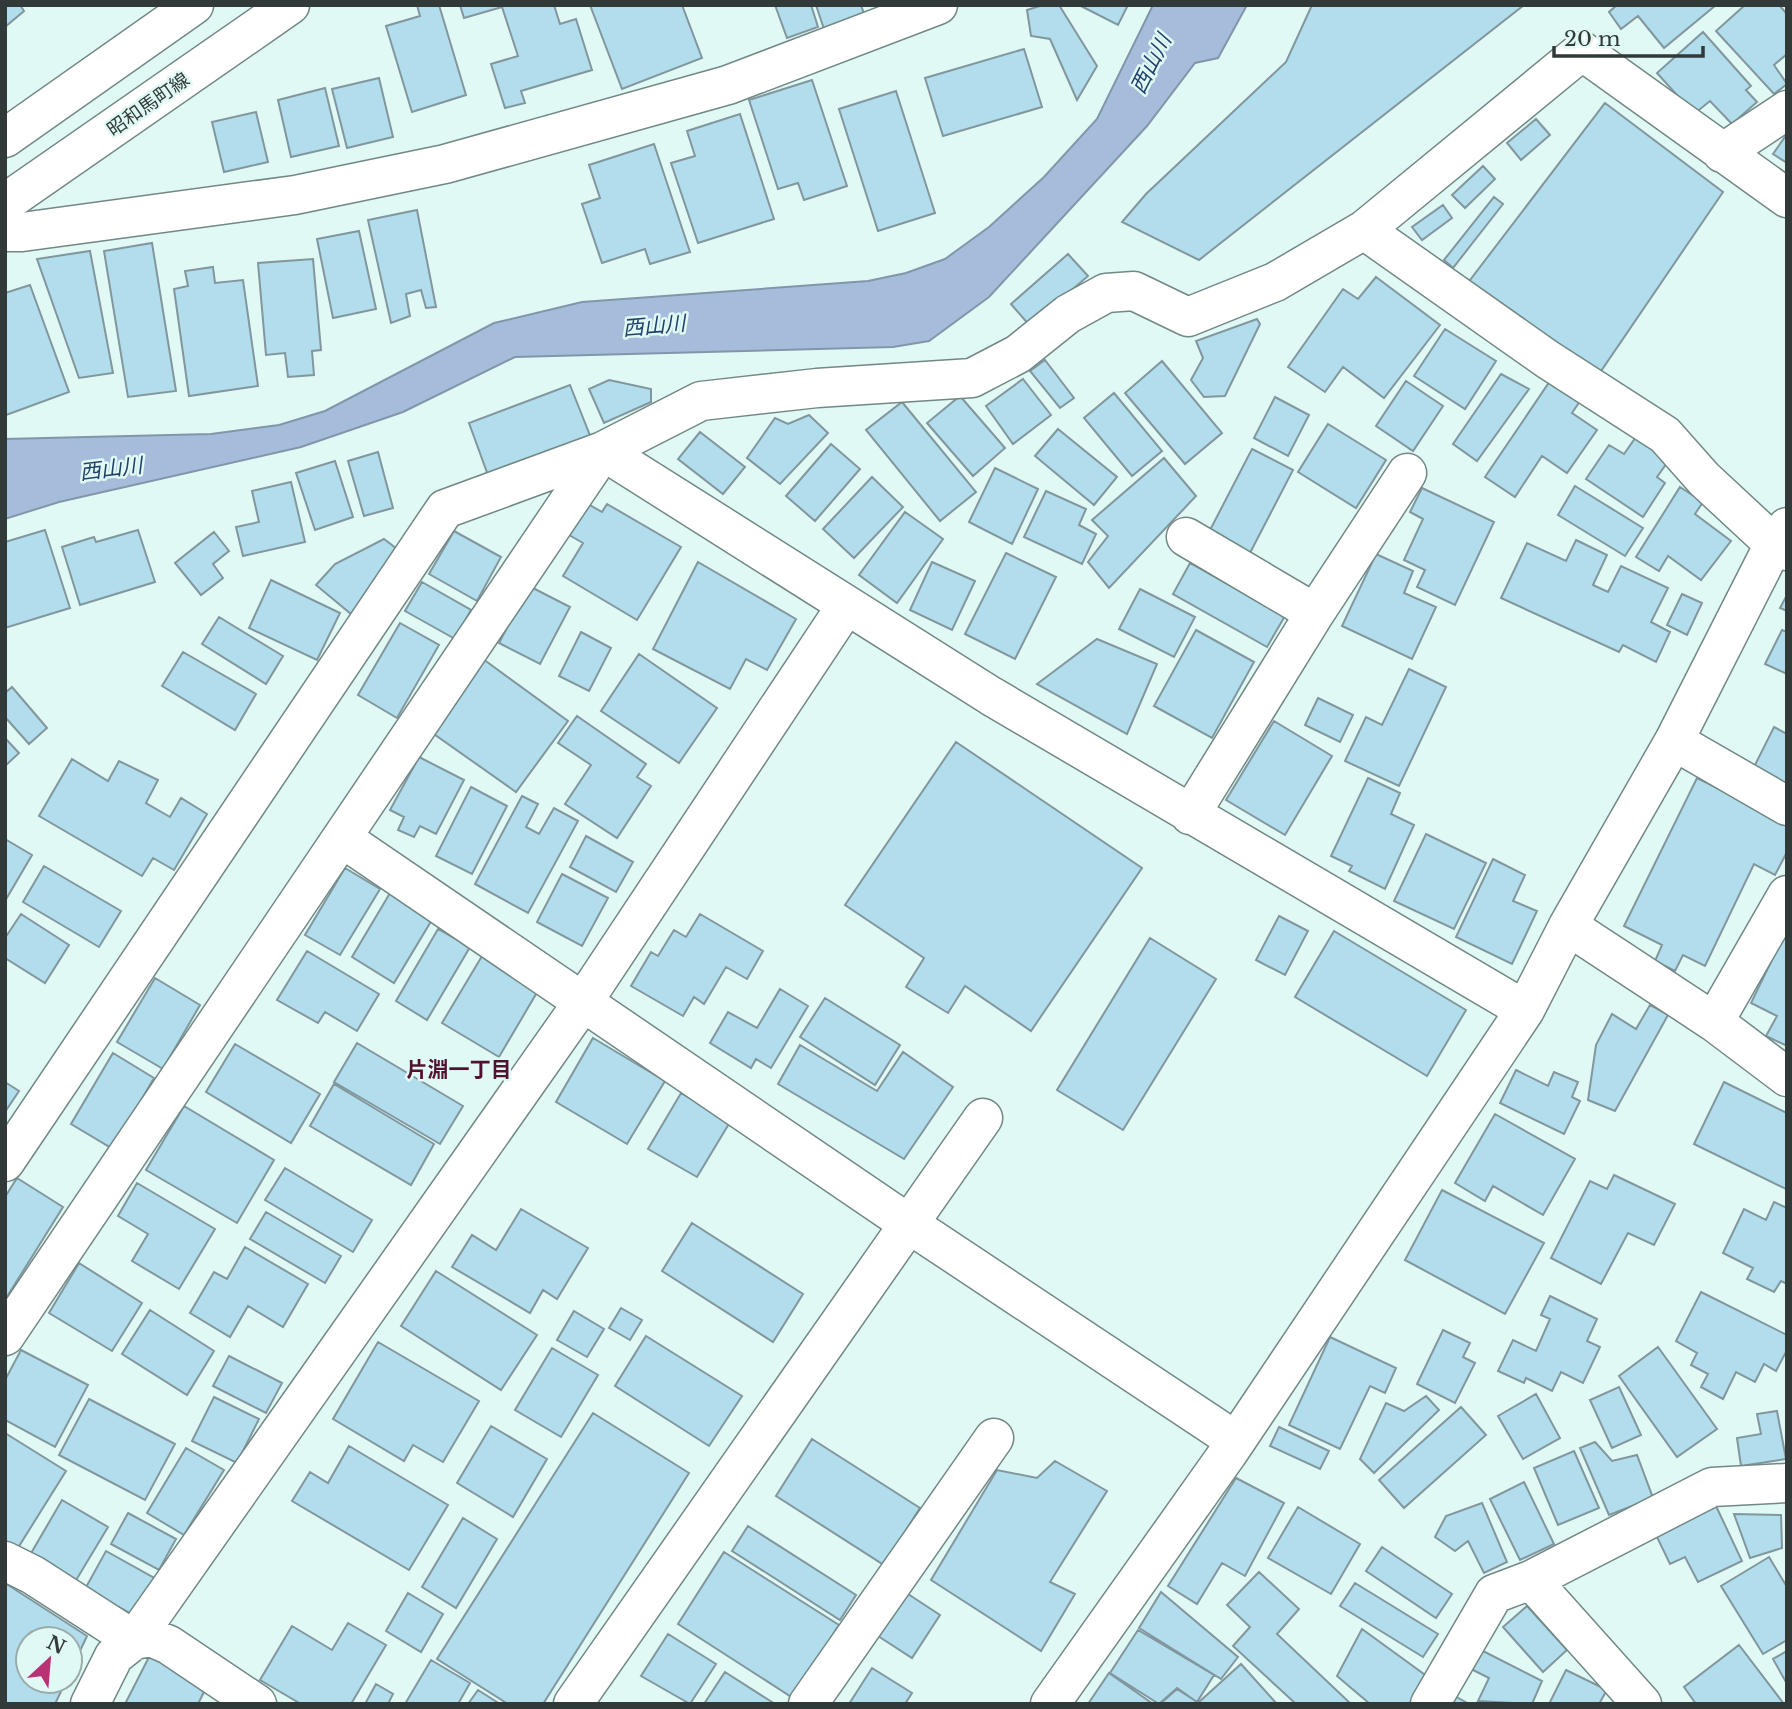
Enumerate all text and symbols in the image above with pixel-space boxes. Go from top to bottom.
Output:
scale bar [1554,14,1703,58]
text: 20 m [1564,26,1621,52]
water label: 西山川 [1125,28,1178,98]
street label: 昭和馬町線 [103,68,194,141]
water label: 西山川 [621,310,689,342]
water label: 西山川 [78,452,146,486]
district label: 片淵一丁目 [407,1057,512,1083]
north arrow [14,1625,84,1695]
text: N [43,1631,69,1659]

